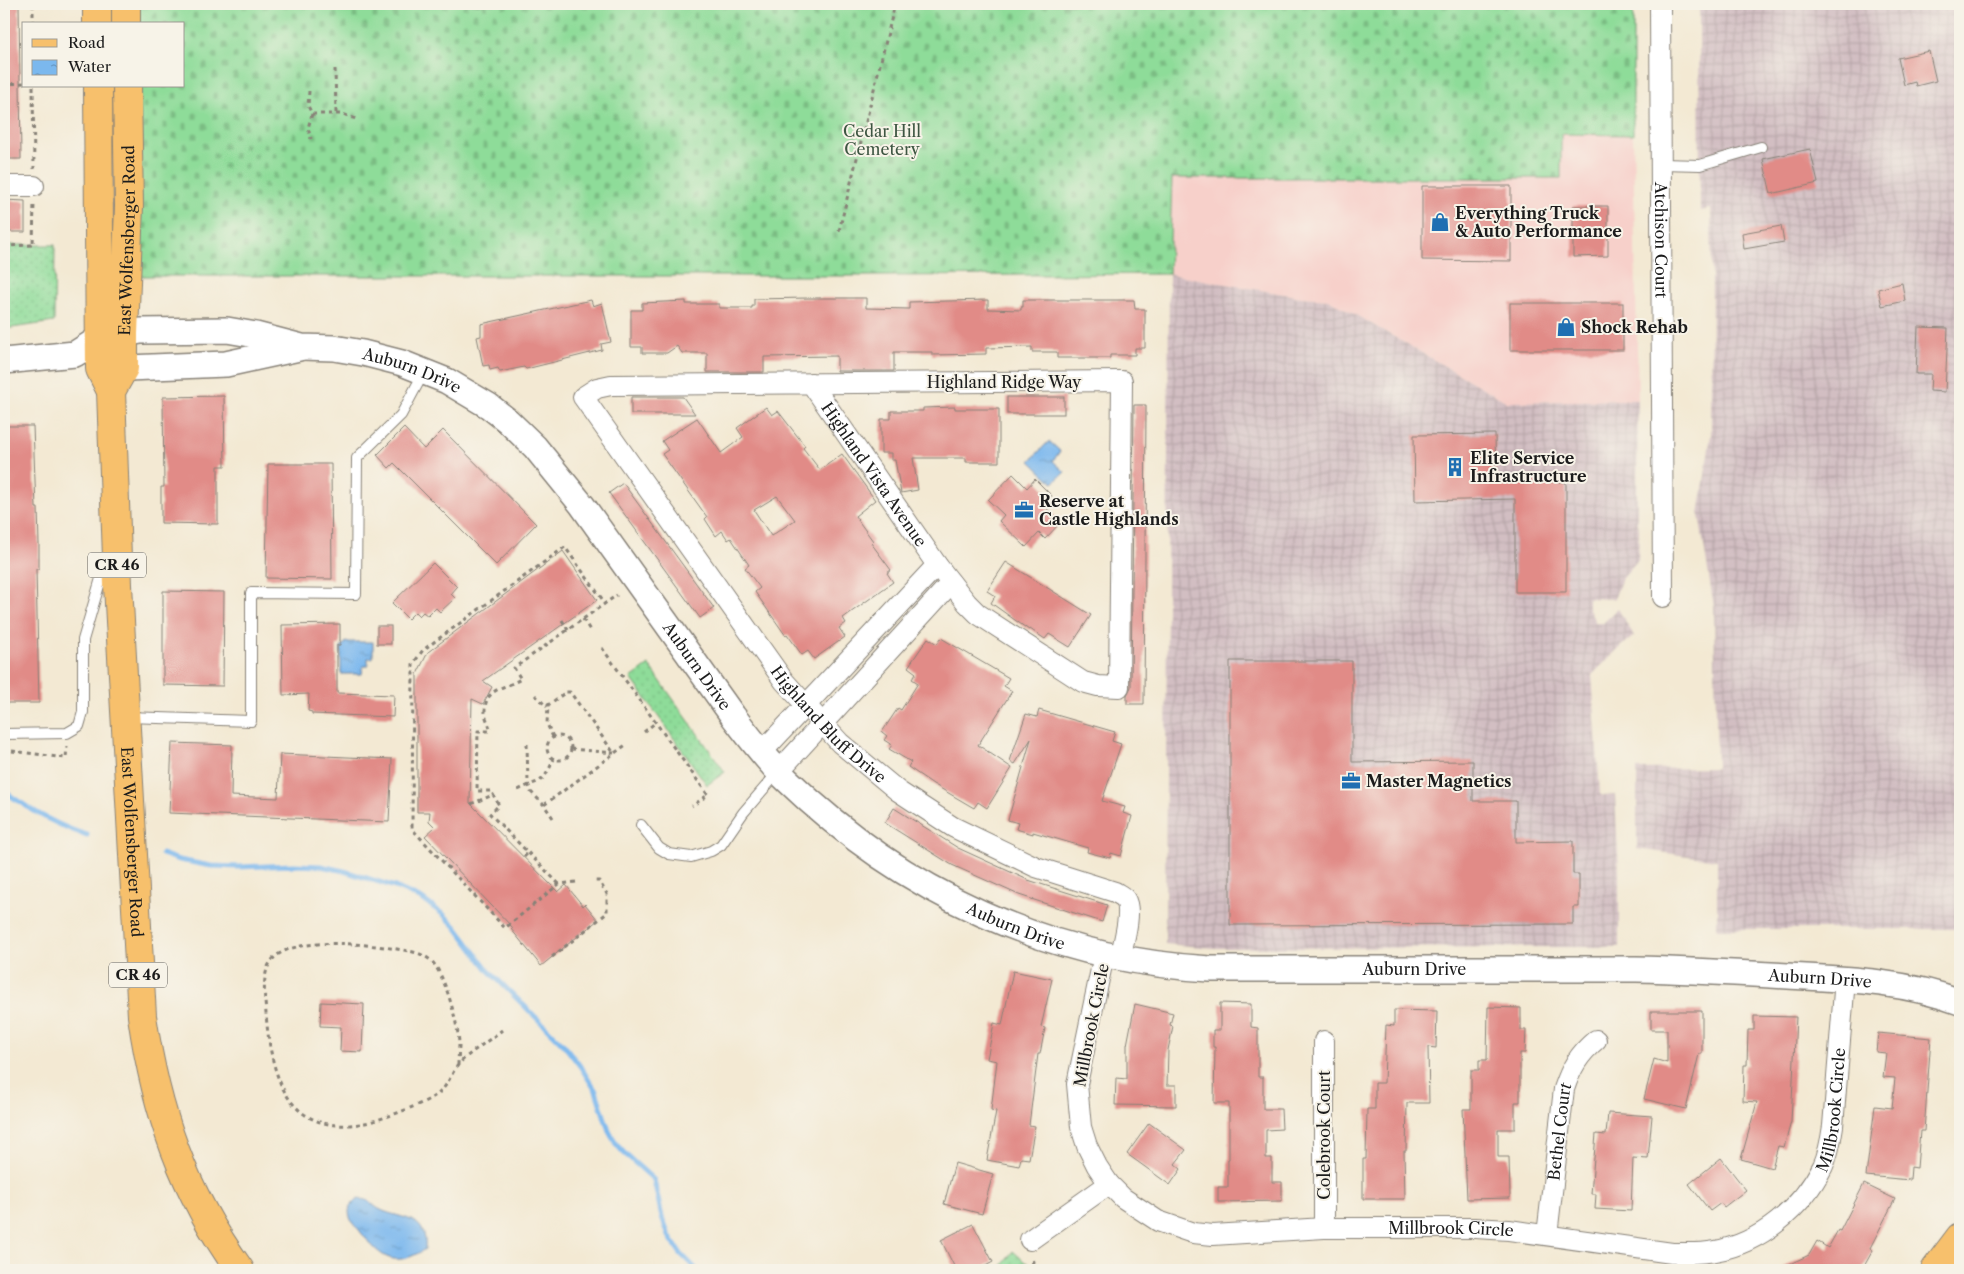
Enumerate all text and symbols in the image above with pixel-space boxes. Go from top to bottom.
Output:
legend [22,22,185,88]
text: Road [68,33,105,52]
text: Water [67,57,112,76]
park label: Cedar Hill Cemetery [843,121,921,159]
street label: East Wolfensberger Road [114,145,139,336]
street label: Atchison Court [1651,181,1671,298]
place label: Everything Truck & Auto Performance [1455,203,1622,241]
shop icon: Everything Truck & Auto Performance [1429,211,1451,233]
shop icon: Shock Rehab [1555,316,1577,338]
place label: Shock Rehab [1581,317,1688,337]
street label: Auburn Drive [360,343,465,397]
street label: Highland Ridge Way [927,372,1082,392]
street label: Highland Vista Avenue [817,398,931,550]
place label: Elite Service Infrastructure [1470,448,1587,486]
building icon: Elite Service Infrastructure [1444,456,1466,478]
place label: Reserve at Castle Highlands [1039,491,1179,529]
office icon: Reserve at Castle Highlands [1013,499,1035,521]
road number: CR 46 [88,552,146,578]
street label: Auburn Drive [658,617,736,714]
street label: Highland Bluff Drive [766,662,890,787]
street label: East Wolfensberger Road [117,746,148,938]
office icon: Master Magnetics [1340,770,1362,792]
place label: Master Magnetics [1366,771,1511,791]
street label: Auburn Drive [963,897,1067,954]
street label: Auburn Drive [1361,959,1466,979]
road number: CR 46 [109,962,167,988]
street label: Millbrook Circle [1069,962,1113,1088]
street label: Auburn Drive [1767,965,1873,992]
street label: Millbrook Circle [1812,1047,1849,1175]
street label: Colebrook Court [1314,1070,1334,1200]
street label: Bethel Court [1543,1079,1576,1182]
street label: Millbrook Circle [1388,1218,1515,1241]

